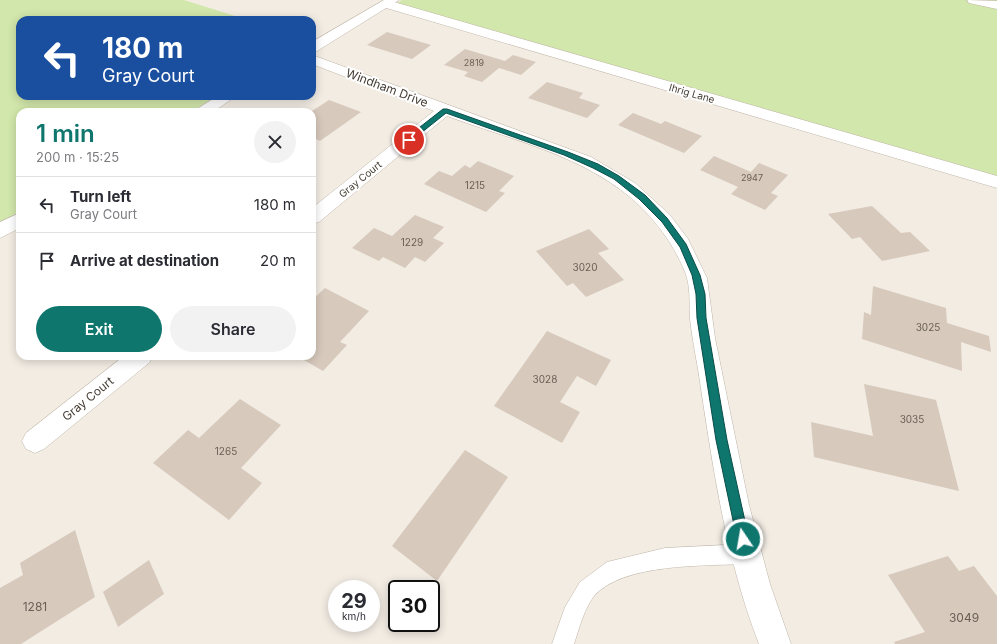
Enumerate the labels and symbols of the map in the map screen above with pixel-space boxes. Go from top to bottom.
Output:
house number: 2819 [464,57,485,68]
street label: Windham Drive [344,65,430,110]
street label: Ihrig Lane [668,81,716,105]
pin [392,123,426,157]
street label: Gray Court [336,158,384,200]
house number: 2947 [741,172,763,183]
house number: 1215 [465,179,485,191]
house number: 1229 [401,236,423,248]
house number: 3020 [573,261,597,273]
house number: 3025 [916,321,940,333]
street label: Gray Court [59,373,116,424]
house number: 3028 [533,373,557,385]
house number: 3035 [900,413,924,425]
house number: 1265 [215,445,237,457]
position arrow [722,518,764,560]
speed limit sign: 30 [388,580,440,632]
house number: 1281 [23,599,47,614]
house number: 3049 [949,610,979,625]

